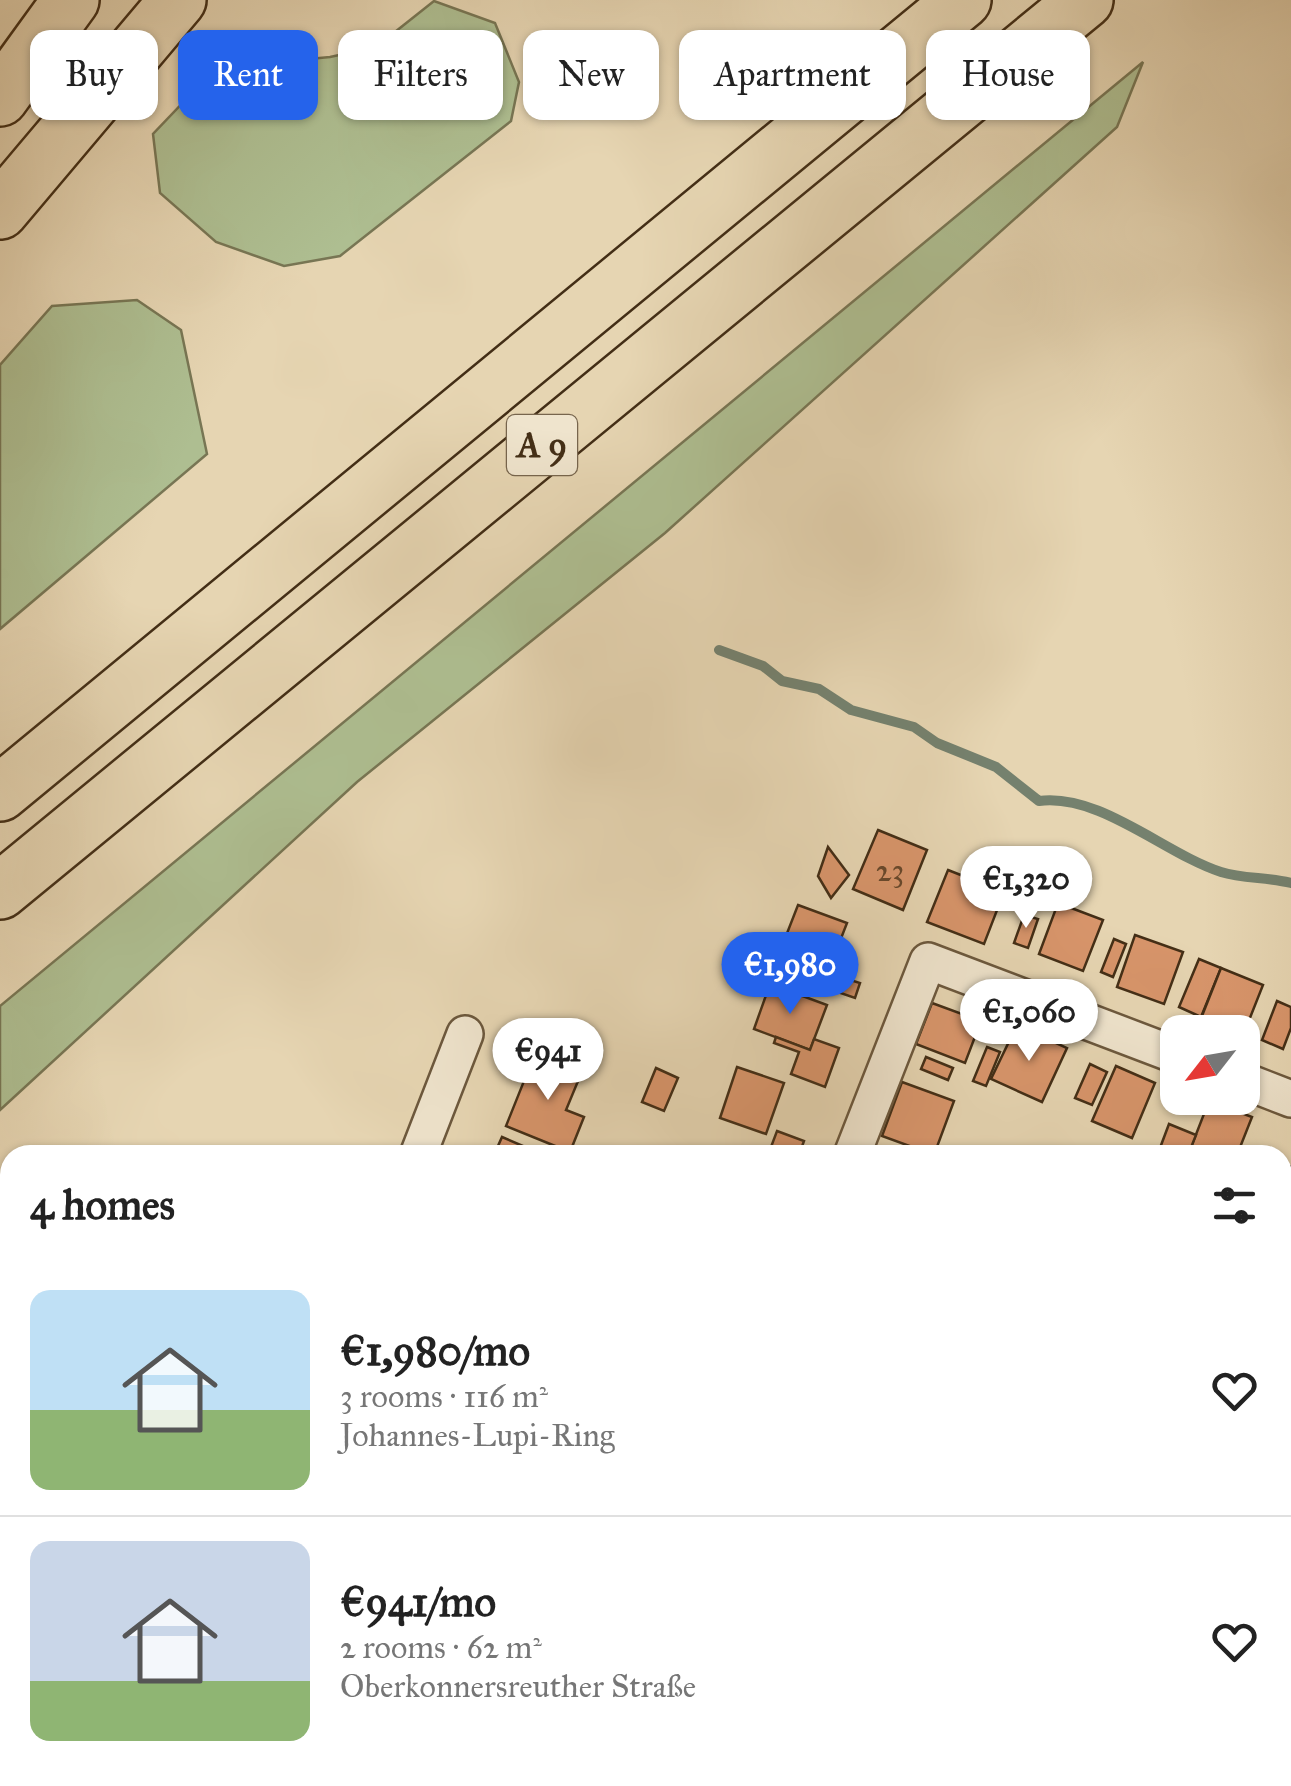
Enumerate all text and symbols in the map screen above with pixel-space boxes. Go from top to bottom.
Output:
chip: Buy [30,30,158,120]
chip: Rent [178,30,318,120]
chip: Filters [338,30,503,120]
chip: New [523,30,659,120]
chip: Apartment [679,30,906,120]
chip: House [926,30,1090,120]
road number: A 9 [507,415,577,475]
pin: €1,320 [945,846,1107,931]
house number: 23 [876,851,904,890]
text: €1,320 [982,859,1070,898]
pin: €1,980 [709,932,871,1017]
text: €1,980 [744,945,836,984]
pin: €1,060 [948,979,1110,1064]
text: €1,060 [982,992,1076,1031]
north arrow [1160,1015,1260,1115]
map controls [1160,1015,1260,1115]
pin: €941 [489,1018,607,1103]
text: €941 [514,1031,582,1070]
icon: filters [1207,1178,1262,1233]
text: 4 homes [30,1179,175,1231]
text: €1,980/mo [340,1325,530,1377]
icon: home [110,1330,230,1450]
icon: heart [1207,1363,1262,1418]
text: 3 rooms · 116 m² [340,1377,548,1416]
text: Johannes-Lupi-Ring [340,1416,615,1455]
text: €941/mo [340,1576,496,1628]
icon: home [110,1581,230,1701]
icon: heart [1207,1614,1262,1669]
text: 2 rooms · 62 m² [340,1628,542,1667]
text: Oberkonnersreuther Straße [340,1667,696,1706]

